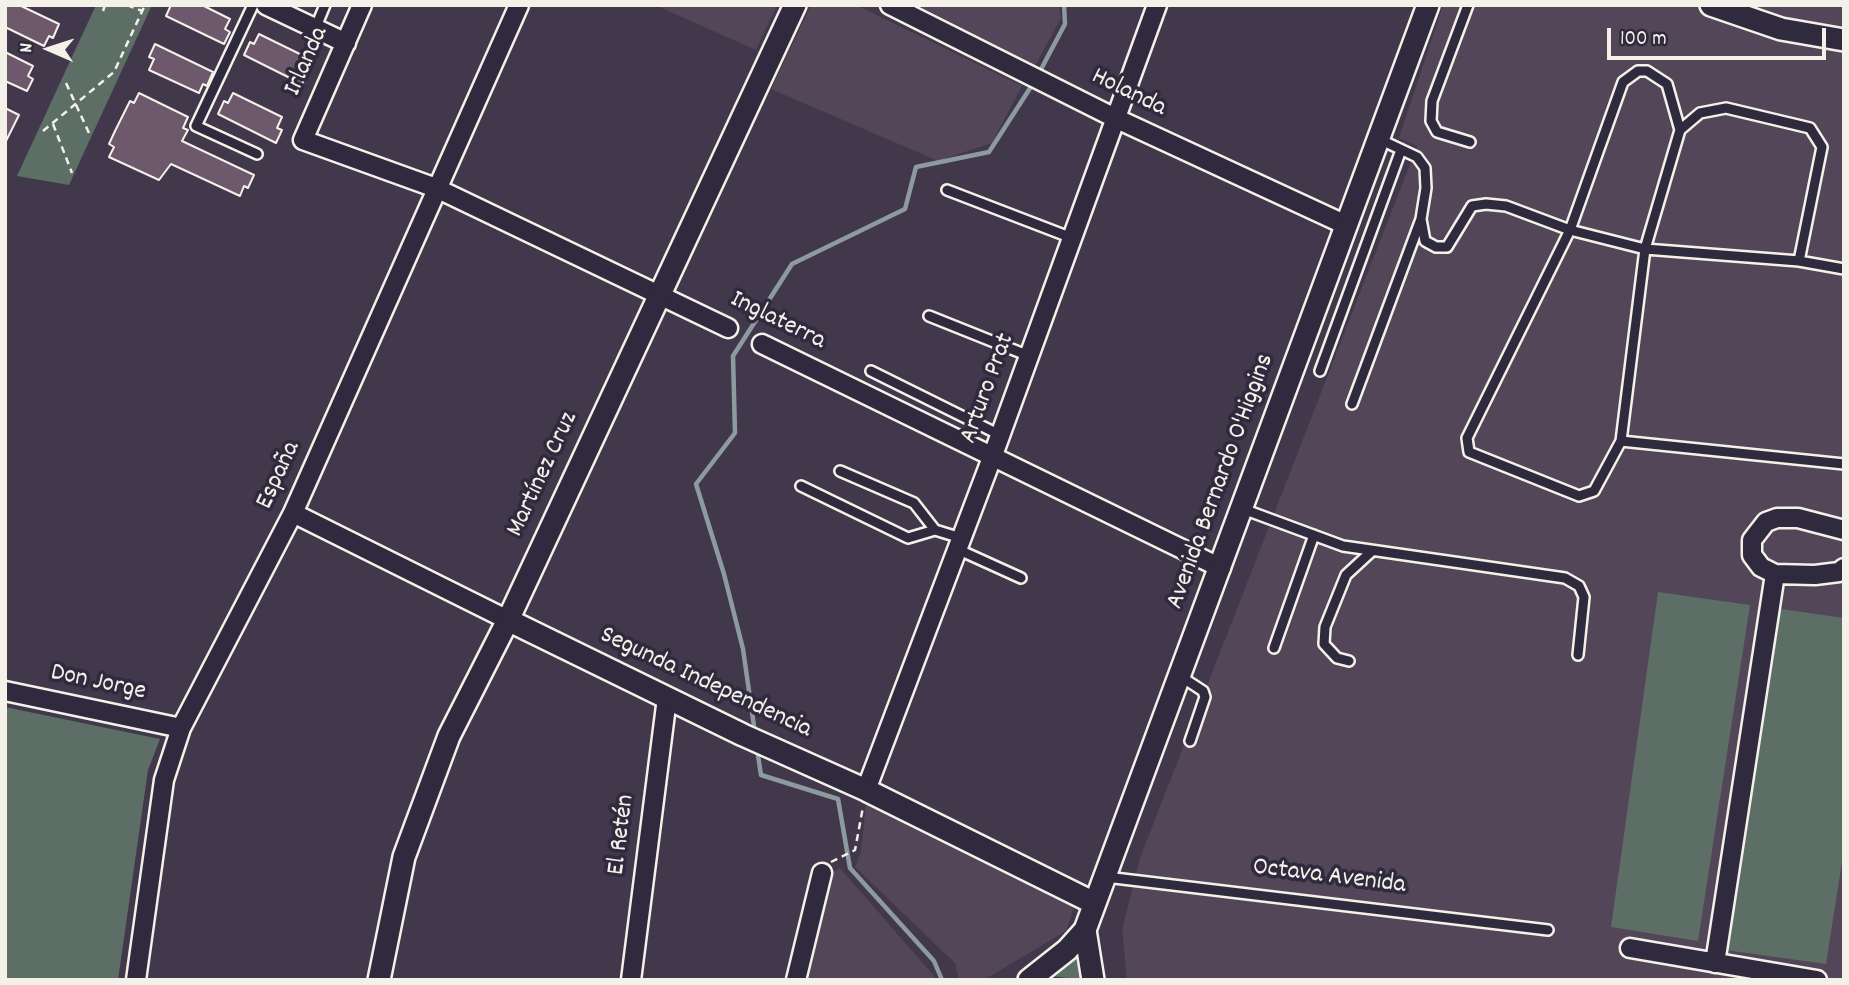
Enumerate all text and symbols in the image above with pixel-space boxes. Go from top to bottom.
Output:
north arrow [14,14,84,84]
scale bar [1611,14,1830,58]
street label: Irlanda [279,23,337,101]
text: 100 m [1620,25,1667,55]
text: N [14,42,41,53]
street label: Holanda [1085,63,1171,125]
street label: Inglaterra [724,286,830,358]
street label: Arturo Prat [955,330,1023,448]
street label: Avenida Bernardo O'Higgins [1161,350,1283,614]
street label: Martínez Cruz [501,408,587,542]
street label: España [251,437,309,515]
street label: Segunda Independencia [594,621,816,747]
street label: Don Jorge [48,659,148,709]
street label: El Retén [603,793,643,877]
street label: Octava Avenida [1251,853,1407,903]

